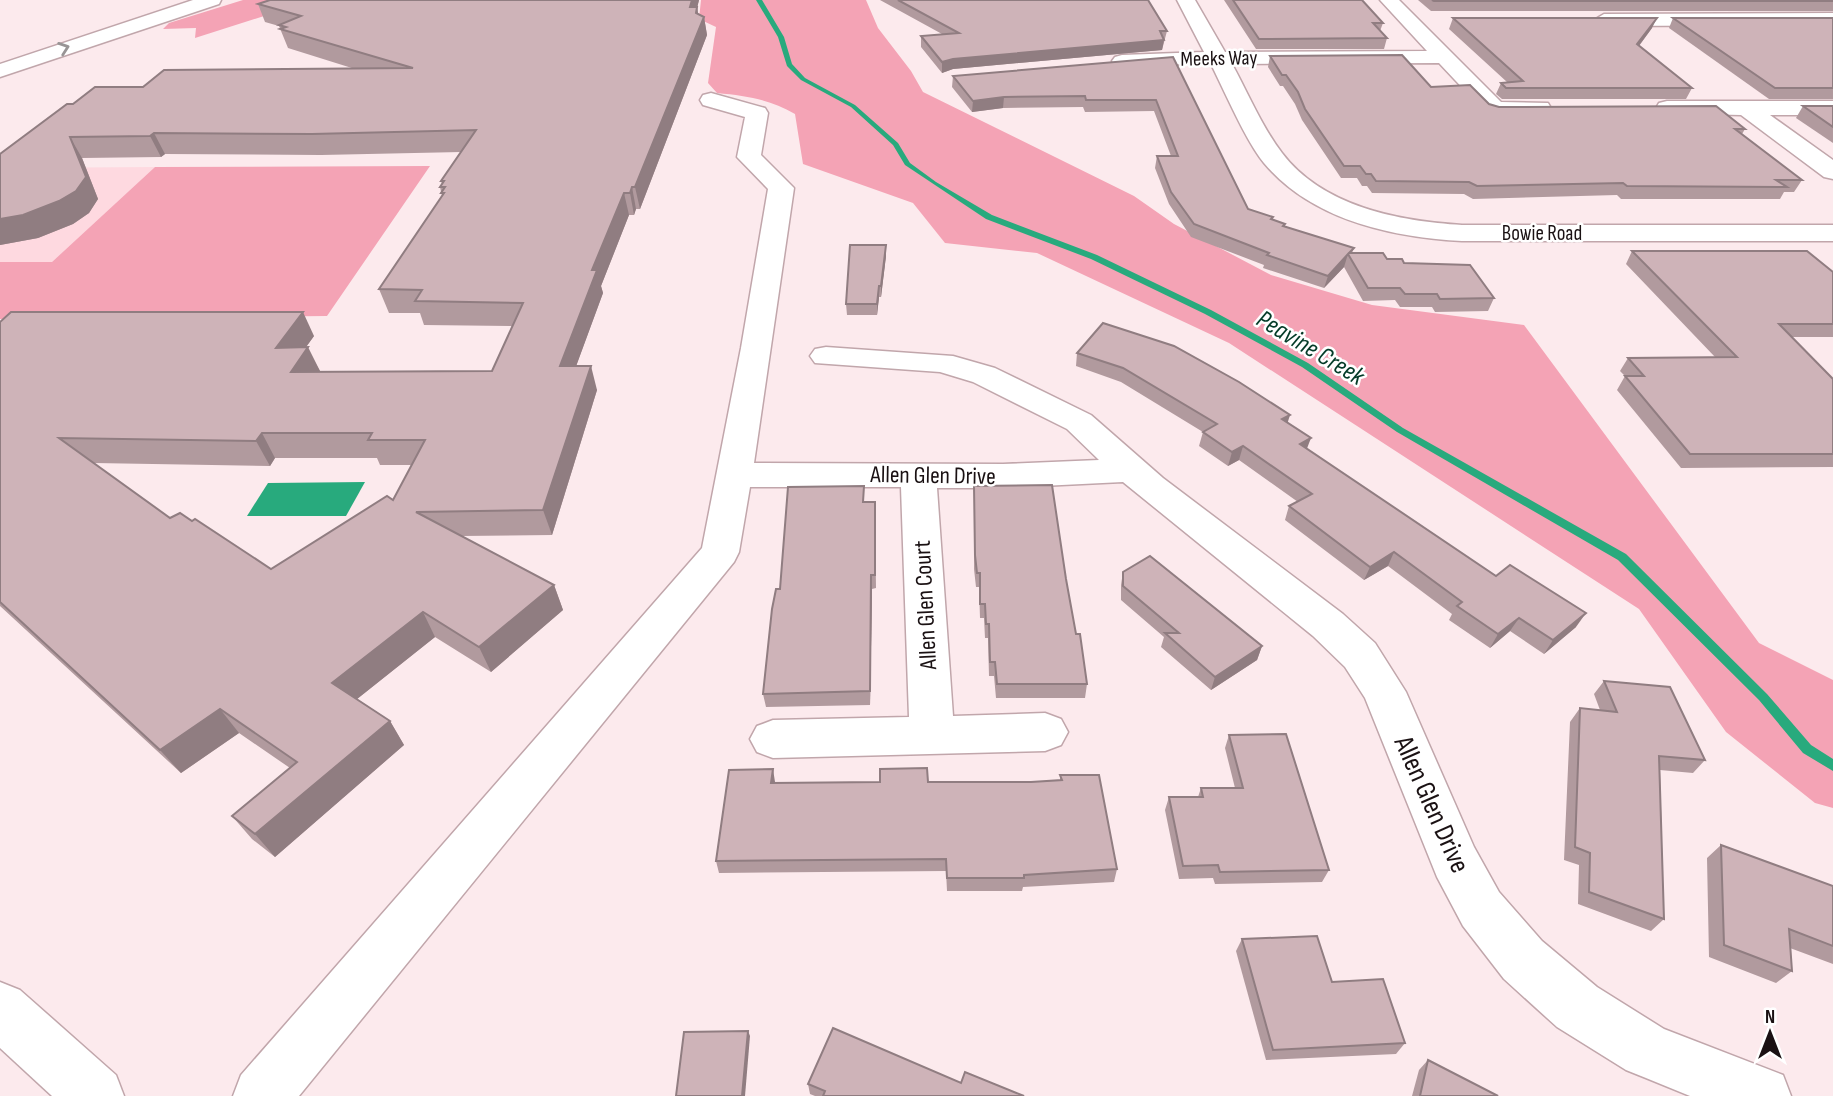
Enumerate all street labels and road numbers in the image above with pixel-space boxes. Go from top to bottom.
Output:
street label: Meeks Way [1180,45,1258,72]
street label: Bowie Road [1502,221,1582,246]
street label: Allen Glen Drive [869,460,996,491]
street label: Allen Glen Court [908,540,943,671]
street label: Allen Glen Drive [1386,730,1476,878]

